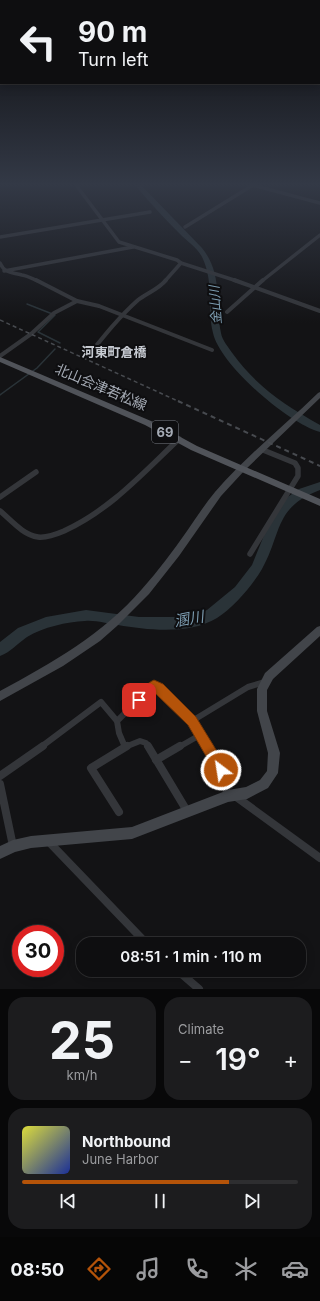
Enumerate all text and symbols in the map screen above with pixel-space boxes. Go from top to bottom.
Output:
text: 90 m [78,15,147,49]
icon: left [12,16,64,68]
text: Turn left [78,49,148,70]
water label: 金山川 [206,283,224,325]
district label: 河東町倉橋 [81,344,147,360]
street label: 北山会津若松線 [53,360,150,414]
road number: 69 [152,421,178,443]
water label: 溷川 [172,606,207,630]
pin [122,683,156,717]
icon: arrive [128,689,150,711]
position arrow [200,749,242,791]
speed limit sign: 30 [12,925,64,977]
text: 08:51 · 1 min · 110 m [120,947,262,966]
text: 25 [49,1009,115,1072]
text: Climate [178,1021,224,1037]
text: 19° [215,1041,261,1077]
text: − [178,1047,193,1073]
text: + [283,1047,298,1073]
text: km/h [67,1067,97,1083]
text: Northbound [82,1132,171,1151]
text: June Harbor [82,1151,159,1167]
icon: previous [57,1190,79,1212]
icon: pause [149,1190,171,1212]
icon: next [241,1190,263,1212]
icon: directions [85,1255,113,1283]
icon: music [134,1255,162,1283]
icon: phone [183,1255,211,1283]
icon: climate [232,1255,260,1283]
icon: car [281,1255,309,1283]
text: 08:50 [11,1259,64,1280]

